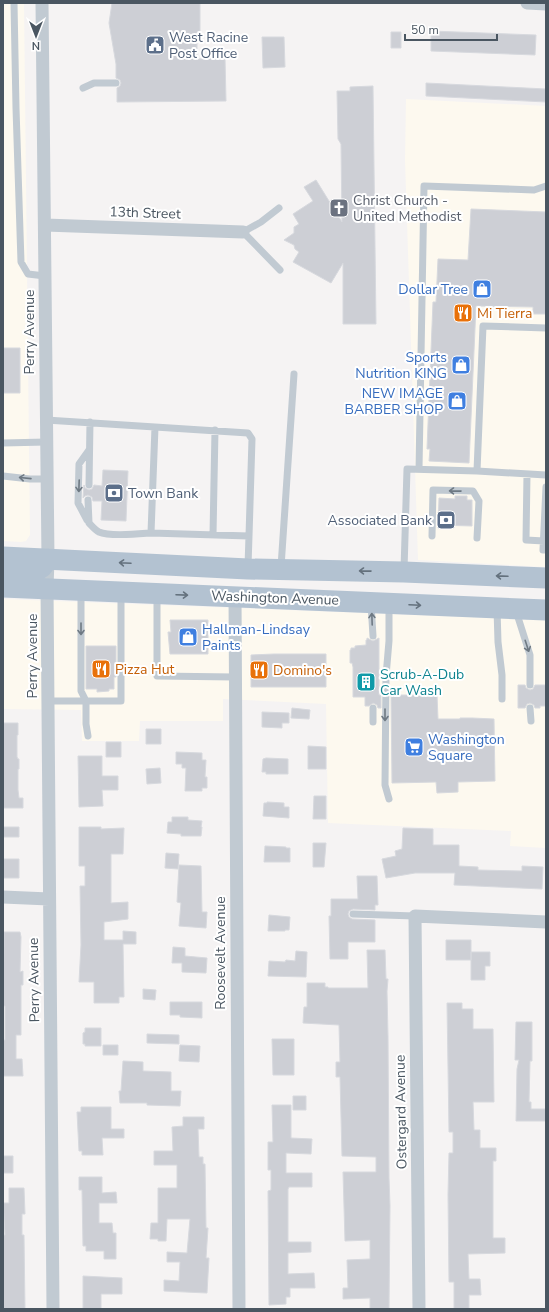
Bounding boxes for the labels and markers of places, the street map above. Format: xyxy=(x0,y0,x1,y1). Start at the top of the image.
place label: West Racine Post Office xyxy=(169,28,248,63)
public building icon: West Racine Post Office xyxy=(144,34,166,56)
place label: Christ Church - United Methodist xyxy=(353,191,462,226)
church icon: Christ Church - United Methodist xyxy=(328,197,350,219)
shop icon: Dollar Tree xyxy=(471,278,493,300)
place label: Dollar Tree xyxy=(398,280,468,299)
restaurant icon: Mi Tierra xyxy=(452,302,474,324)
place label: Mi Tierra xyxy=(477,304,532,323)
place label: Sports Nutrition KING xyxy=(355,348,447,383)
shop icon: Sports Nutrition KING xyxy=(450,354,472,376)
place label: NEW IMAGE BARBER SHOP xyxy=(345,384,443,419)
shop icon: NEW IMAGE BARBER SHOP xyxy=(446,390,468,412)
bank icon: Town Bank xyxy=(103,482,125,504)
place label: Town Bank xyxy=(128,484,199,503)
bank icon: Associated Bank xyxy=(435,509,457,531)
place label: Associated Bank xyxy=(328,511,433,530)
place label: Hallman-Lindsay Paints xyxy=(202,620,311,655)
shop icon: Hallman-Lindsay Paints xyxy=(177,626,199,648)
restaurant icon: Pizza Hut xyxy=(90,658,112,680)
restaurant icon: Domino's xyxy=(248,659,270,681)
place label: Pizza Hut xyxy=(115,660,175,679)
place label: Domino's xyxy=(273,661,332,680)
place label: Scrub-A-Dub Car Wash xyxy=(380,665,464,700)
building icon: Scrub-A-Dub Car Wash xyxy=(355,671,377,693)
place label: Washington Square xyxy=(428,730,505,765)
supermarket icon: Washington Square xyxy=(403,736,425,758)

